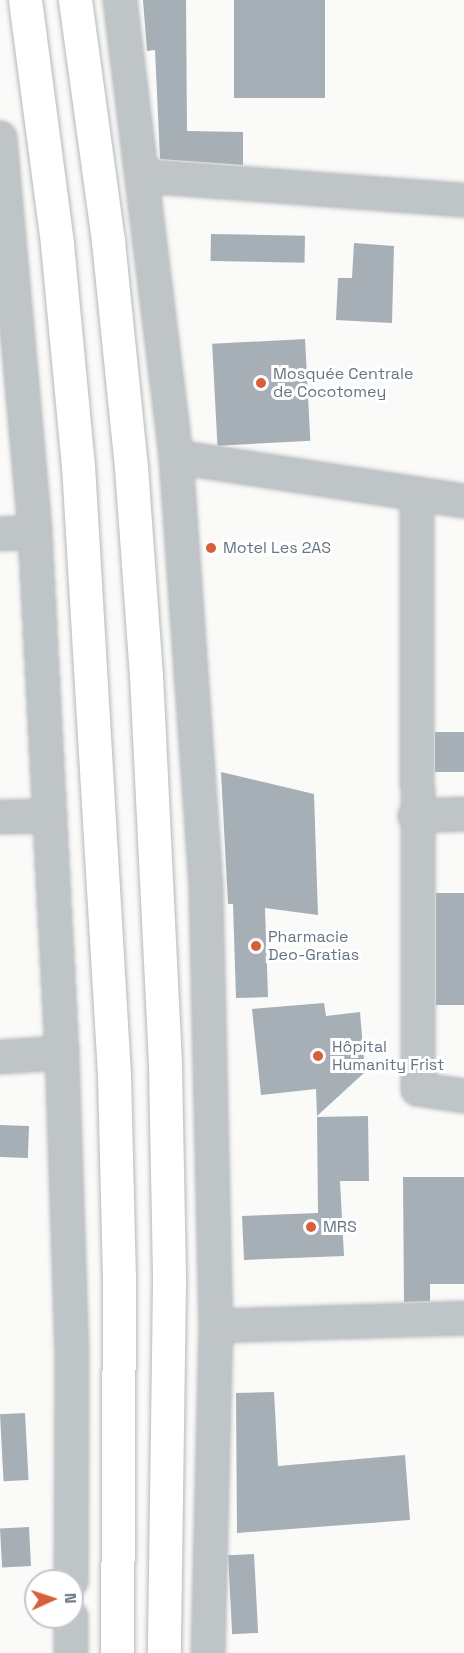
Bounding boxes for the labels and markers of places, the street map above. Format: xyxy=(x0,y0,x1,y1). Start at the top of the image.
place label: Mosquée Centrale de Cocotomey xyxy=(273,364,413,402)
marker: Mosquée Centrale de Cocotomey xyxy=(254,376,268,390)
place label: Motel Les 2AS xyxy=(223,538,331,558)
marker: Motel Les 2AS xyxy=(204,541,218,555)
place label: Pharmacie Deo-Gratias xyxy=(268,927,359,965)
marker: Pharmacie Deo-Gratias xyxy=(249,939,263,953)
place label: Hôpital Humanity Frist xyxy=(332,1037,444,1075)
marker: Hôpital Humanity Frist xyxy=(309,1047,327,1065)
place label: MRS xyxy=(323,1217,357,1237)
marker: MRS xyxy=(304,1220,318,1234)

